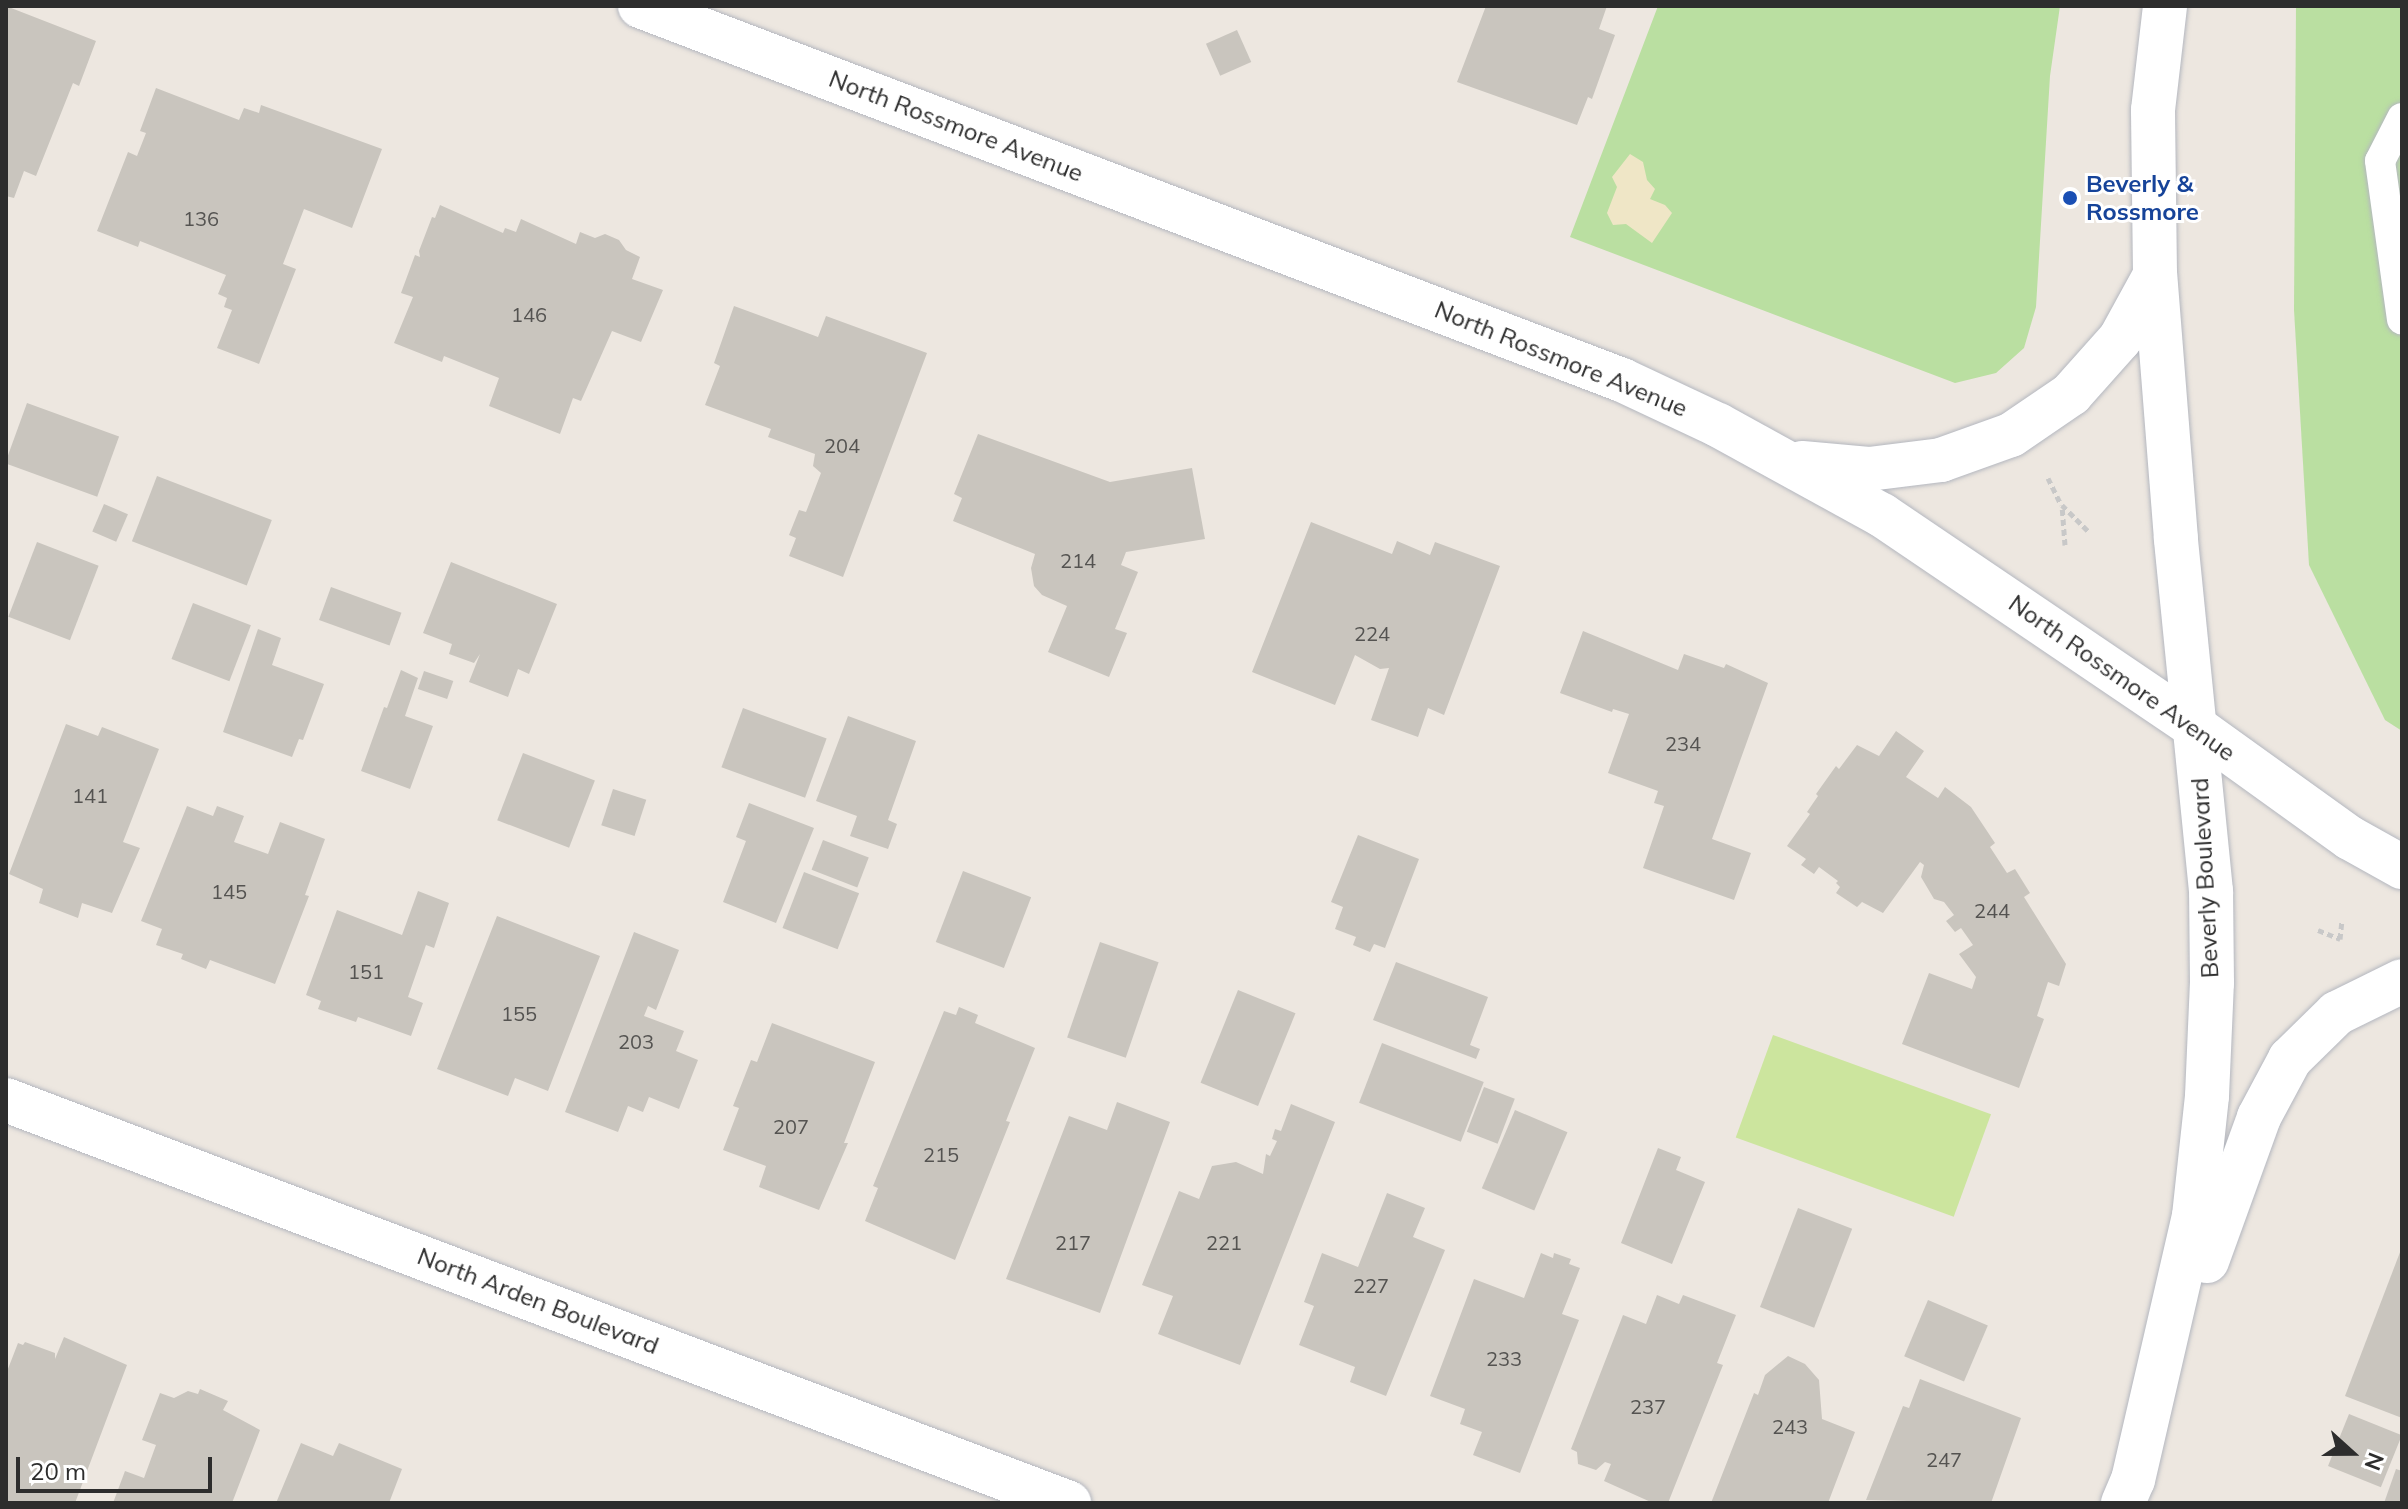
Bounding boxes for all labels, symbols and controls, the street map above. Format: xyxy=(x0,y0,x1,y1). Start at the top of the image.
street label: North Rossmore Avenue xyxy=(825,64,1087,188)
place label: Beverly & Rossmore xyxy=(2086,170,2199,226)
marker: Beverly & Rossmore xyxy=(2061,189,2079,207)
house number: 136 xyxy=(183,206,219,230)
street label: North Rossmore Avenue xyxy=(1431,295,1691,423)
house number: 146 xyxy=(511,302,547,326)
house number: 204 xyxy=(824,433,860,457)
house number: 214 xyxy=(1060,548,1096,572)
street label: North Rossmore Avenue xyxy=(2003,589,2241,767)
house number: 224 xyxy=(1354,621,1390,645)
house number: 234 xyxy=(1665,731,1701,755)
street label: Beverly Boulevard xyxy=(2185,777,2225,979)
house number: 141 xyxy=(72,783,108,807)
house number: 145 xyxy=(211,879,247,903)
house number: 244 xyxy=(1974,898,2010,922)
house number: 151 xyxy=(348,959,384,983)
house number: 155 xyxy=(501,1001,537,1025)
house number: 203 xyxy=(618,1029,654,1053)
house number: 207 xyxy=(773,1114,809,1138)
house number: 215 xyxy=(923,1142,959,1166)
house number: 217 xyxy=(1055,1230,1091,1254)
house number: 221 xyxy=(1206,1230,1242,1254)
street label: North Arden Boulevard xyxy=(413,1242,663,1360)
house number: 227 xyxy=(1353,1273,1389,1297)
house number: 233 xyxy=(1486,1346,1522,1370)
house number: 237 xyxy=(1630,1394,1666,1418)
north arrow xyxy=(2312,1413,2392,1493)
house number: 243 xyxy=(1772,1414,1808,1438)
scale bar xyxy=(20,1441,216,1491)
house number: 247 xyxy=(1926,1447,1962,1471)
text: N xyxy=(2358,1449,2390,1474)
text: 20 m xyxy=(30,1456,86,1486)

